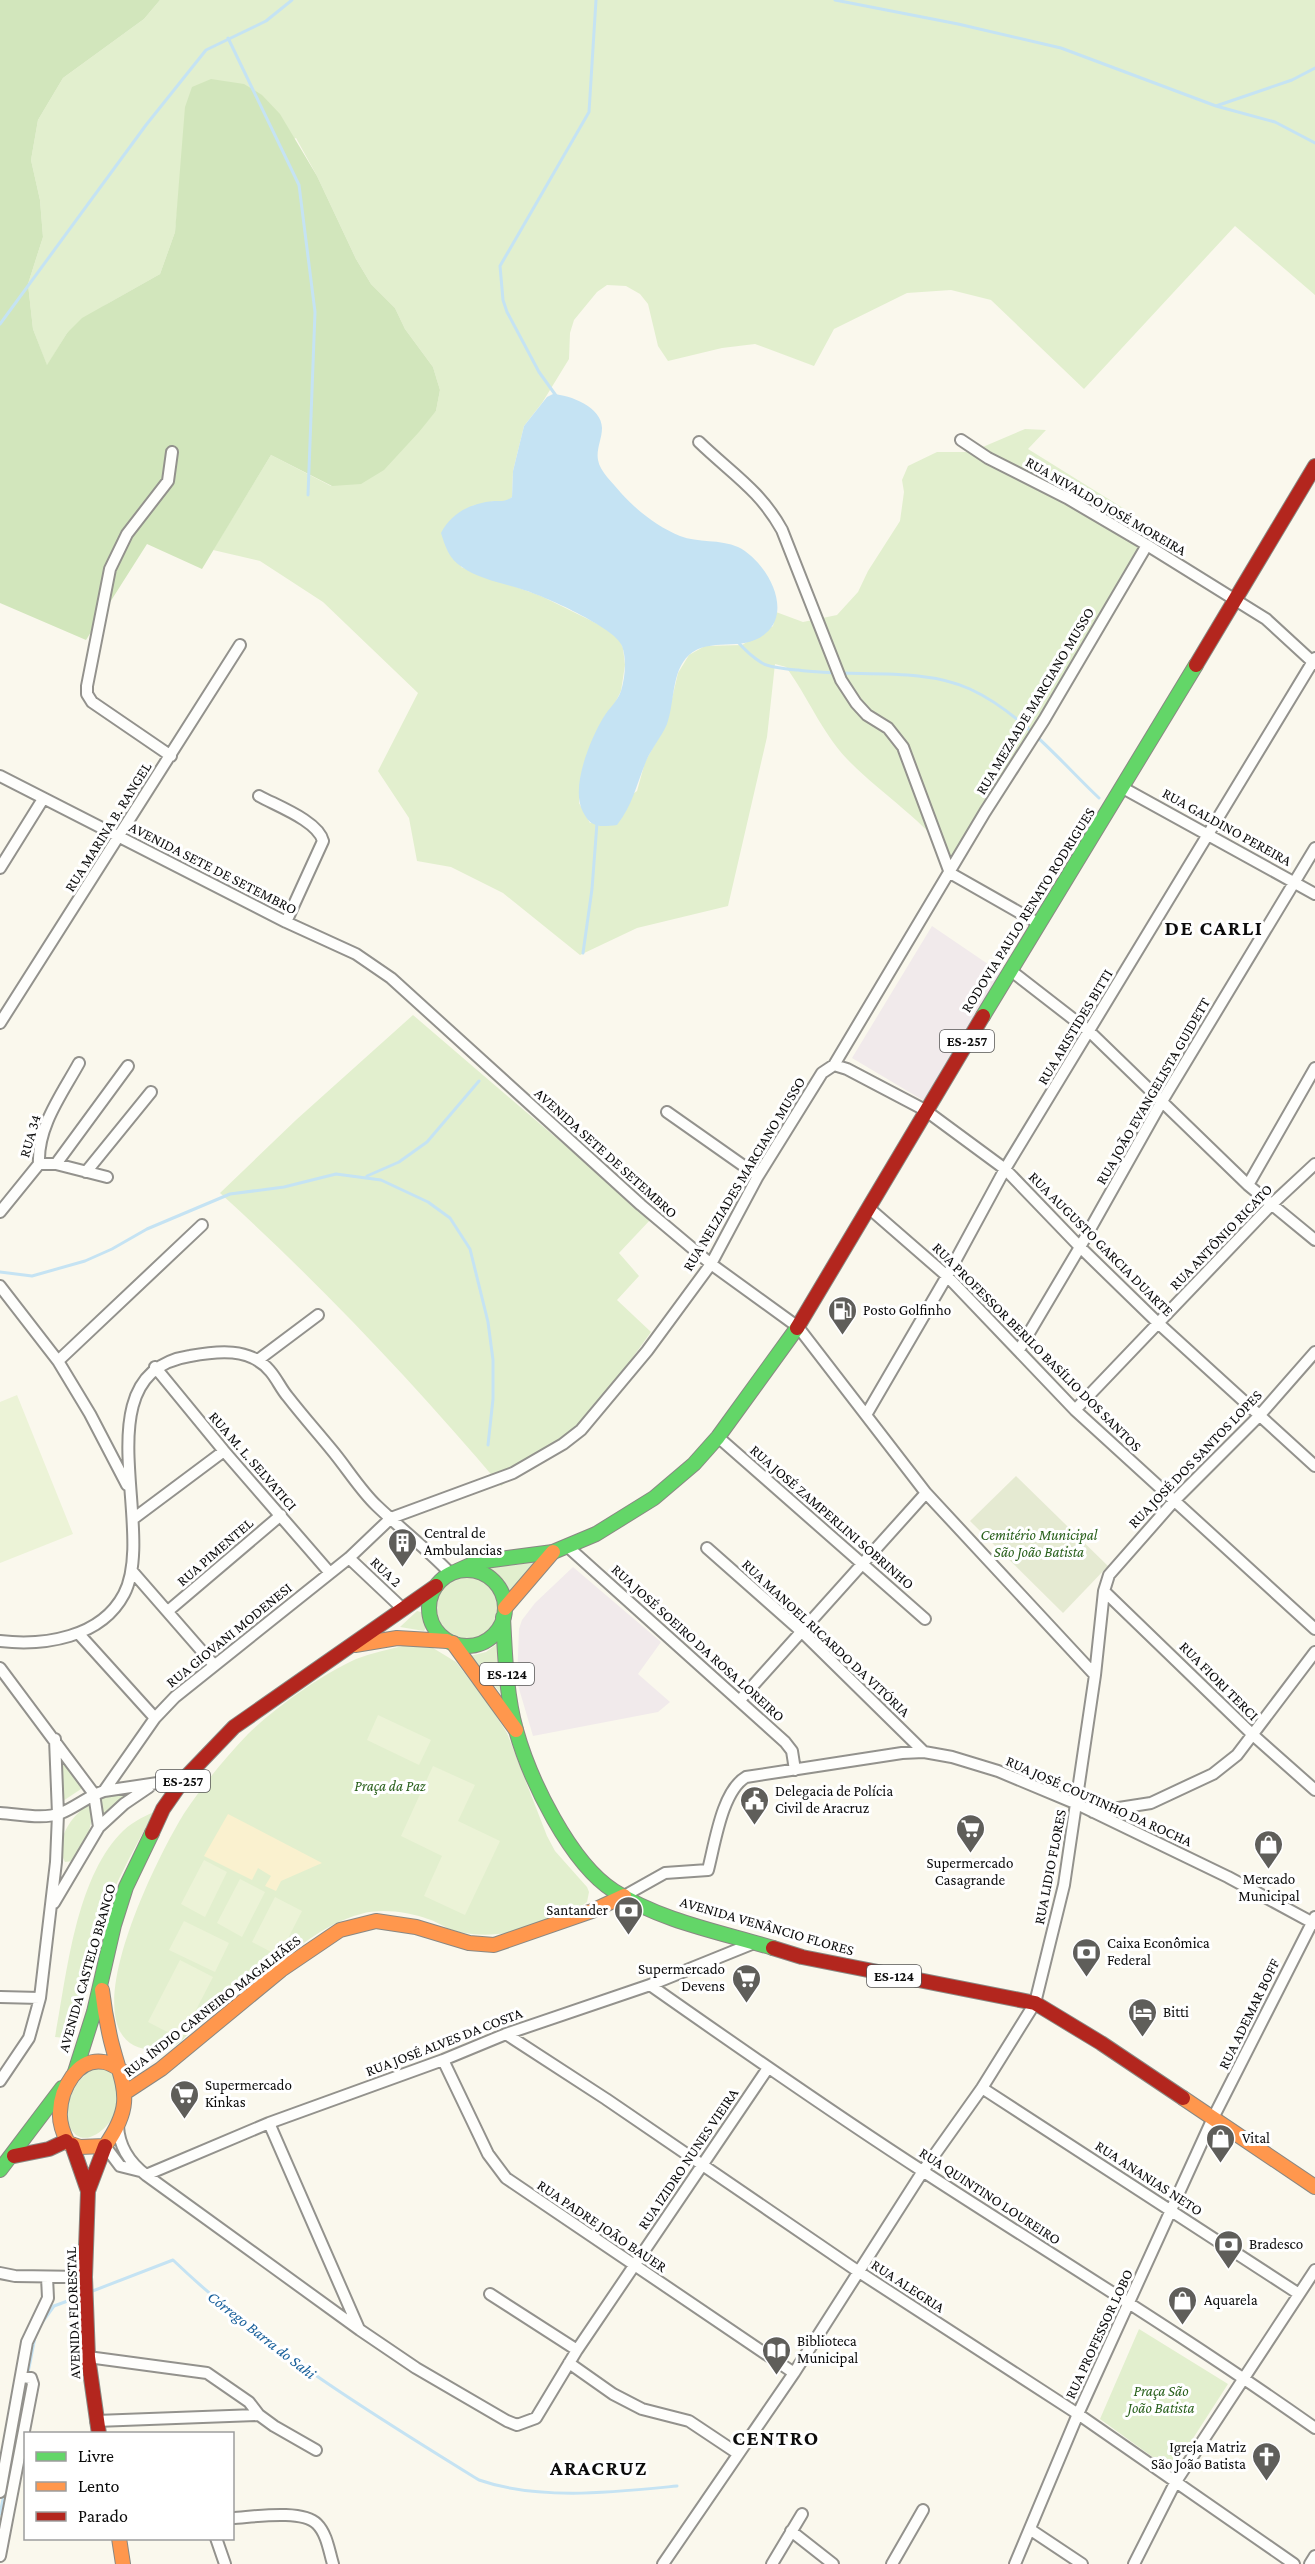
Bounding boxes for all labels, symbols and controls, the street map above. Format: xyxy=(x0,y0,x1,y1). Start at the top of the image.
street label: RUA NIVALDO JOSÉ MOREIRA xyxy=(1022,453,1189,560)
street label: RUA MEZAADE MARCIANO MUSSO xyxy=(973,605,1097,797)
street label: RUA MARINA B. RANGEL xyxy=(62,759,155,895)
street label: RUA GALDINO PEREIRA xyxy=(1160,785,1295,869)
street label: RODOVIA PAULO RENATO RODRIGUES xyxy=(958,805,1098,1015)
street label: AVENIDA SETE DE SETEMBRO xyxy=(126,819,300,917)
district label: DE CARLI xyxy=(1165,916,1263,940)
street label: RUA ARISTIDES BITTI xyxy=(1034,967,1116,1087)
street label: RUA JOÃO EVANGELISTA GUIDETT xyxy=(1093,995,1214,1188)
road number: ES-257 xyxy=(940,1030,994,1052)
street label: RUA NELZIADES MARCIANO MUSSO xyxy=(680,1074,808,1274)
street label: AVENIDA SETE DE SETEMBRO xyxy=(531,1085,681,1221)
street label: RUA 34 xyxy=(16,1113,44,1159)
street label: RUA AUGUSTO GARCIA DUARTE xyxy=(1026,1169,1176,1319)
street label: RUA ANTÔNIO RICATO xyxy=(1167,1181,1275,1293)
street label: RUA PROFESSOR BERILO BASÍLIO DOS SANTOS xyxy=(929,1239,1145,1455)
fuel station icon: Posto Golfinho xyxy=(826,1294,858,1336)
place label: Posto Golfinho xyxy=(863,1302,951,1318)
street label: RUA JOSÉ DOS SANTOS LOPES xyxy=(1125,1387,1266,1532)
street label: RUA M. L. SELVATICI xyxy=(206,1408,300,1514)
street label: RUA JOSÉ ZAMPERLINI SOBRINHO xyxy=(746,1442,917,1593)
street label: RUA PIMENTEL xyxy=(174,1514,257,1589)
place label: Central de Ambulancias xyxy=(424,1525,502,1558)
building icon: Central de Ambulancias xyxy=(387,1526,419,1568)
park label: Cemitério Municipal São João Batista xyxy=(981,1527,1098,1561)
street label: RUA 2 xyxy=(367,1554,405,1590)
street label: RUA MANOEL RICARDO DA VITÓRIA xyxy=(739,1556,913,1720)
street label: RUA JOSÉ SOEIRO DA ROSA LOREIRO xyxy=(608,1561,788,1726)
street label: RUA GIOVANI MODENESI xyxy=(163,1579,295,1691)
street label: RUA FIORI TERCI xyxy=(1176,1638,1262,1724)
road number: ES-124 xyxy=(480,1663,534,1685)
street label: RUA JOSÉ COUTINHO DA ROCHA xyxy=(1003,1753,1195,1850)
road number: ES-257 xyxy=(156,1770,210,1792)
park label: Praça da Paz xyxy=(354,1778,426,1795)
place label: Delegacia de Polícia Civil de Aracruz xyxy=(775,1783,893,1816)
public building icon: Delegacia de Polícia Civil de Aracruz xyxy=(738,1784,770,1826)
street label: RUA LIDIO FLORES xyxy=(1031,1808,1069,1926)
supermarket icon: Supermercado Casagrande xyxy=(954,1812,986,1854)
shop icon: Mercado Municipal xyxy=(1253,1828,1285,1870)
place label: Supermercado Casagrande xyxy=(927,1855,1013,1889)
place label: Mercado Municipal xyxy=(1238,1871,1300,1905)
street label: AVENIDA CASTELO BRANCO xyxy=(55,1882,119,2054)
street label: AVENIDA VENÂNCIO FLORES xyxy=(678,1893,856,1959)
bank icon: Santander xyxy=(613,1894,645,1936)
place label: Santander xyxy=(546,1902,609,1918)
street label: RUA ÍNDIO CARNEIRO MAGALHÃES xyxy=(120,1932,304,2080)
place label: Caixa Econômica Federal xyxy=(1107,1935,1210,1968)
bank icon: Caixa Econômica Federal xyxy=(1070,1936,1102,1978)
street label: RUA ADEMAR BOFF xyxy=(1215,1956,1283,2072)
place label: Supermercado Devens xyxy=(638,1961,725,1994)
supermarket icon: Supermercado Devens xyxy=(730,1962,762,2004)
road number: ES-124 xyxy=(867,1965,921,1987)
hotel icon: Bitti xyxy=(1126,1996,1158,2038)
place label: Bitti xyxy=(1163,2004,1189,2020)
street label: RUA JOSÉ ALVES DA COSTA xyxy=(363,2005,525,2080)
place label: Supermercado Kinkas xyxy=(205,2077,292,2110)
supermarket icon: Supermercado Kinkas xyxy=(168,2078,200,2120)
street label: RUA IZIDRO NUNES VIEIRA xyxy=(635,2085,741,2232)
shop icon: Vital xyxy=(1205,2122,1237,2164)
place label: Vital xyxy=(1242,2130,1270,2146)
street label: RUA ANANIAS NETO xyxy=(1092,2137,1206,2219)
street label: RUA QUINTINO LOUREIRO xyxy=(916,2144,1064,2248)
street label: RUA PADRE JOÃO BAUER xyxy=(534,2177,670,2276)
bank icon: Bradesco xyxy=(1212,2228,1244,2270)
place label: Bradesco xyxy=(1249,2236,1303,2252)
street label: AVENIDA FLORESTAL xyxy=(63,2246,83,2380)
street label: RUA ALEGRIA xyxy=(868,2256,948,2316)
street label: RUA PROFESSOR LOBO xyxy=(1062,2267,1136,2401)
shop icon: Aquarela xyxy=(1167,2284,1199,2326)
water label: Córrego Barra do Sahi xyxy=(204,2288,320,2384)
place label: Aquarela xyxy=(1204,2292,1258,2309)
place label: Biblioteca Municipal xyxy=(797,2333,858,2367)
library icon: Biblioteca Municipal xyxy=(760,2334,792,2376)
park label: Praça São João Batista xyxy=(1125,2383,1194,2417)
district label: CENTRO xyxy=(732,2426,820,2450)
legend xyxy=(24,2432,234,2540)
place label: Igreja Matriz São João Batista xyxy=(1151,2439,1246,2473)
church icon: Igreja Matriz São João Batista xyxy=(1251,2440,1283,2482)
text: Livre xyxy=(78,2446,114,2466)
district label: ARACRUZ xyxy=(549,2456,648,2480)
text: Lento xyxy=(78,2476,119,2496)
text: Parado xyxy=(78,2506,128,2526)

